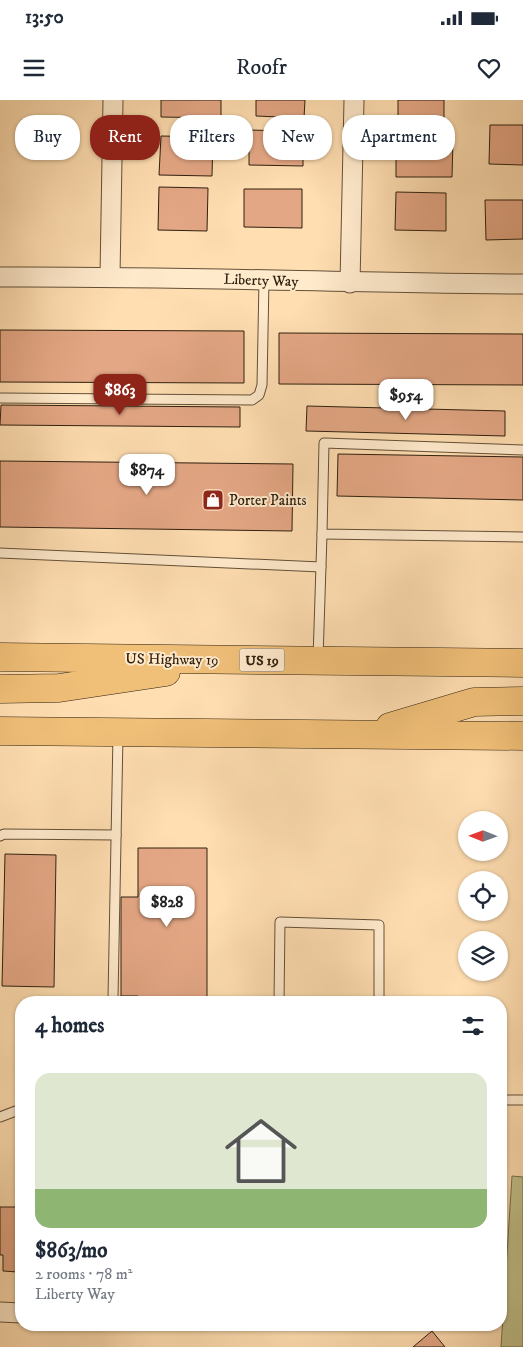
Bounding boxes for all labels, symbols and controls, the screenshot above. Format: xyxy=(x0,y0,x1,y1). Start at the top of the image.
text: 13:50 xyxy=(25,6,64,29)
icon: menu xyxy=(20,54,48,82)
text: Roofr xyxy=(236,54,287,81)
icon: heart xyxy=(475,54,503,82)
chip: Buy xyxy=(15,115,80,160)
chip: Rent xyxy=(90,115,160,160)
chip: Filters xyxy=(170,115,253,160)
chip: New xyxy=(263,115,332,160)
chip: Apartment xyxy=(342,115,455,160)
street label: Liberty Way xyxy=(223,270,300,291)
pin: $863 xyxy=(90,374,150,416)
pin: $954 xyxy=(376,378,436,421)
text: $863 xyxy=(104,380,136,400)
text: $954 xyxy=(389,385,423,405)
pin: $874 xyxy=(117,454,177,496)
text: $874 xyxy=(130,460,164,480)
shop icon: Porter Paints xyxy=(201,488,225,512)
place label: Porter Paints xyxy=(229,491,307,510)
road number: US 19 xyxy=(240,648,284,672)
street label: US Highway 19 xyxy=(125,649,219,670)
north arrow xyxy=(458,811,508,861)
map controls xyxy=(458,811,508,981)
button: locate xyxy=(458,871,508,921)
pin: $828 xyxy=(137,886,197,928)
text: $828 xyxy=(151,892,183,912)
button: layers xyxy=(458,931,508,981)
icon: filters xyxy=(459,1012,487,1040)
text: 4 homes xyxy=(35,1013,104,1039)
icon: home xyxy=(216,1106,306,1196)
text: $863/mo xyxy=(35,1238,107,1264)
text: 2 rooms · 78 m² xyxy=(35,1264,132,1284)
text: Liberty Way xyxy=(35,1284,115,1304)

